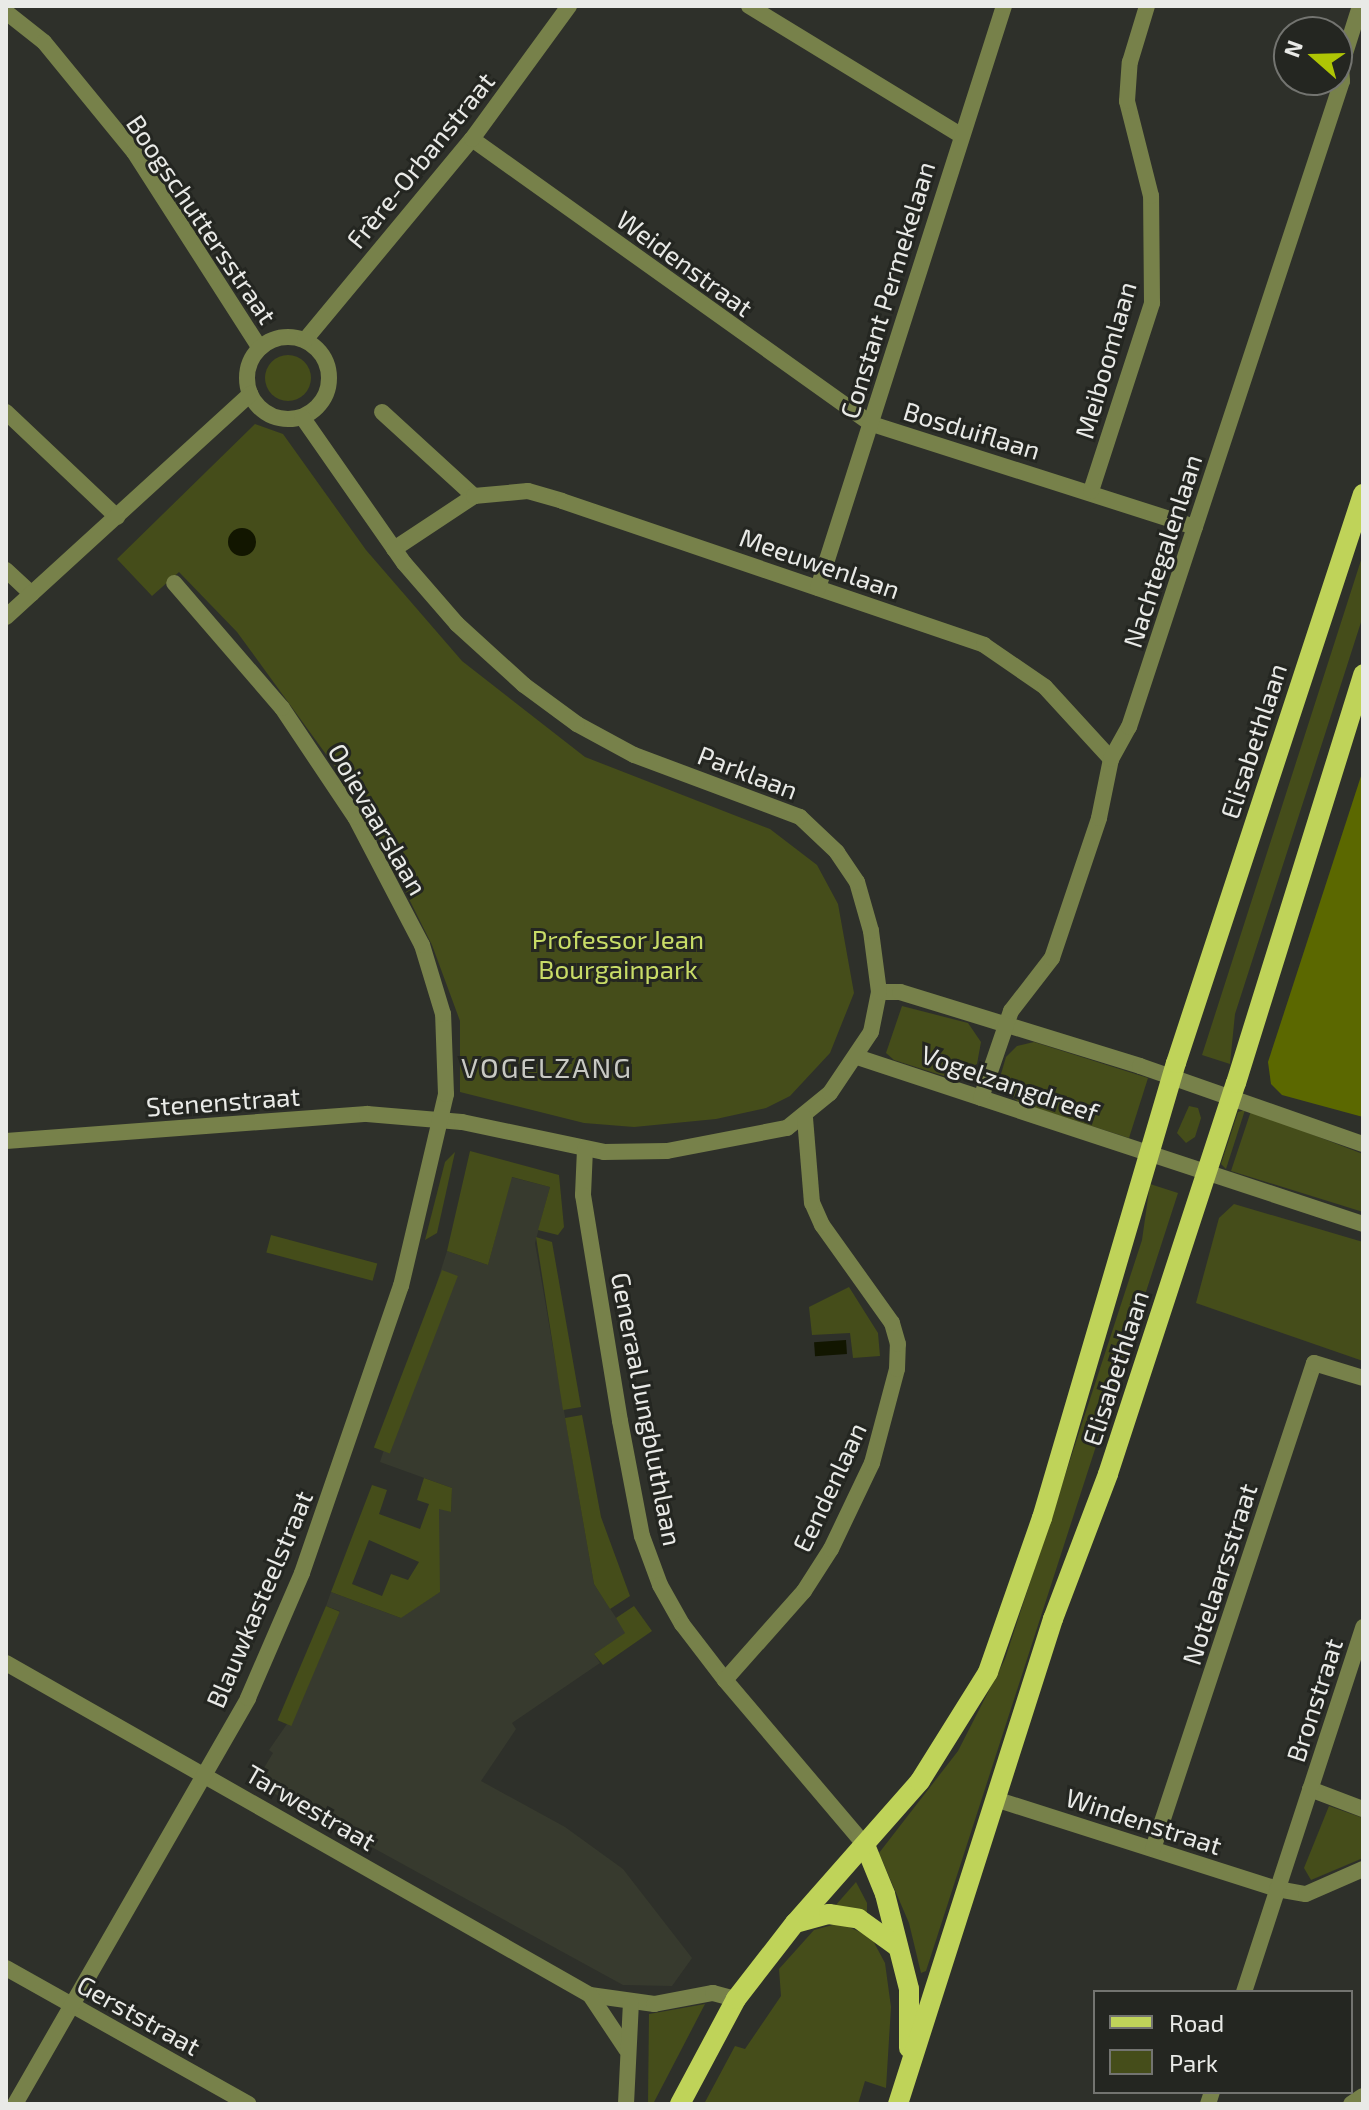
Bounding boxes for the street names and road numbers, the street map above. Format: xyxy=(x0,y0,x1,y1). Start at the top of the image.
street label: Frère-Orbanstraat xyxy=(339,66,501,254)
street label: Boogschuttersstraat xyxy=(120,109,284,329)
street label: Constant Permekelaan xyxy=(833,158,941,422)
street label: Weidenstraat xyxy=(611,203,759,323)
street label: Meiboomlaan xyxy=(1068,278,1142,442)
street label: Bosduiflaan xyxy=(900,394,1044,466)
street label: Nachtegalenlaan xyxy=(1116,451,1208,651)
street label: Meeuwenlaan xyxy=(736,521,904,605)
street label: Elisabethlaan xyxy=(1213,659,1293,823)
street label: Ooievaarslaan xyxy=(322,738,434,900)
street label: Parklaan xyxy=(694,739,802,805)
street label: Vogelzangdreef xyxy=(917,1038,1103,1128)
street label: Stenenstraat xyxy=(145,1080,301,1122)
street label: Generaal Jungbluthlaan xyxy=(605,1269,689,1549)
street label: Elisabethlaan xyxy=(1075,1286,1155,1450)
street label: Eendenlaan xyxy=(785,1417,873,1557)
street label: Notelaarsstraat xyxy=(1175,1479,1263,1669)
street label: Blauwkasteelstraat xyxy=(199,1486,319,1712)
street label: Bronstraat xyxy=(1279,1634,1349,1766)
street label: Tarwestraat xyxy=(241,1757,381,1857)
street label: Windenstraat xyxy=(1062,1781,1226,1861)
street label: Gerststraat xyxy=(72,1968,206,2062)

